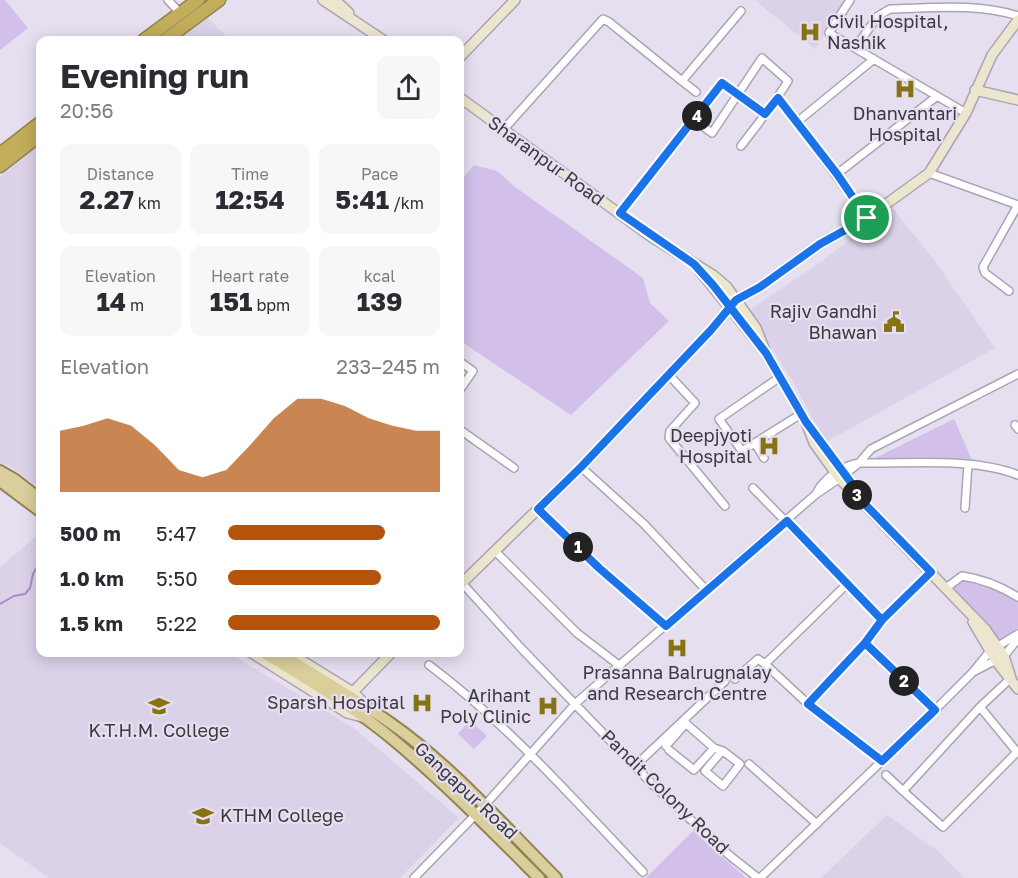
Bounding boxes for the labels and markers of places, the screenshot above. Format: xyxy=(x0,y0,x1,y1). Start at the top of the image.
place label: Civil Hospital, Nashik xyxy=(827,10,949,53)
hospital icon: Civil Hospital, Nashik xyxy=(798,20,822,44)
hospital icon: Dhanvantari Hospital xyxy=(893,77,917,101)
pin: 4 xyxy=(682,101,712,131)
place label: Dhanvantari Hospital xyxy=(853,102,957,145)
pin xyxy=(841,192,892,243)
place label: Rajiv Gandhi Bhawan xyxy=(770,300,877,343)
public building icon: Rajiv Gandhi Bhawan xyxy=(882,310,906,334)
place label: Deepjyoti Hospital xyxy=(670,424,752,467)
hospital icon: Deepjyoti Hospital xyxy=(757,434,781,458)
pin: 3 xyxy=(842,480,872,510)
pin: 1 xyxy=(563,532,593,562)
hospital icon: Prasanna Balrugnalay and Research Centre xyxy=(665,636,689,660)
place label: Prasanna Balrugnalay and Research Centre xyxy=(582,661,772,704)
pin: 2 xyxy=(889,666,919,696)
place label: Arihant Poly Clinic xyxy=(440,684,531,727)
place label: Sparsh Hospital xyxy=(267,691,405,713)
hospital icon: Sparsh Hospital xyxy=(410,691,434,715)
school or university icon: K.T.H.M. College xyxy=(147,694,171,718)
hospital icon: Arihant Poly Clinic xyxy=(536,694,560,718)
place label: K.T.H.M. College xyxy=(89,719,229,741)
school or university icon: KTHM College xyxy=(191,804,215,828)
place label: KTHM College xyxy=(220,804,344,826)

